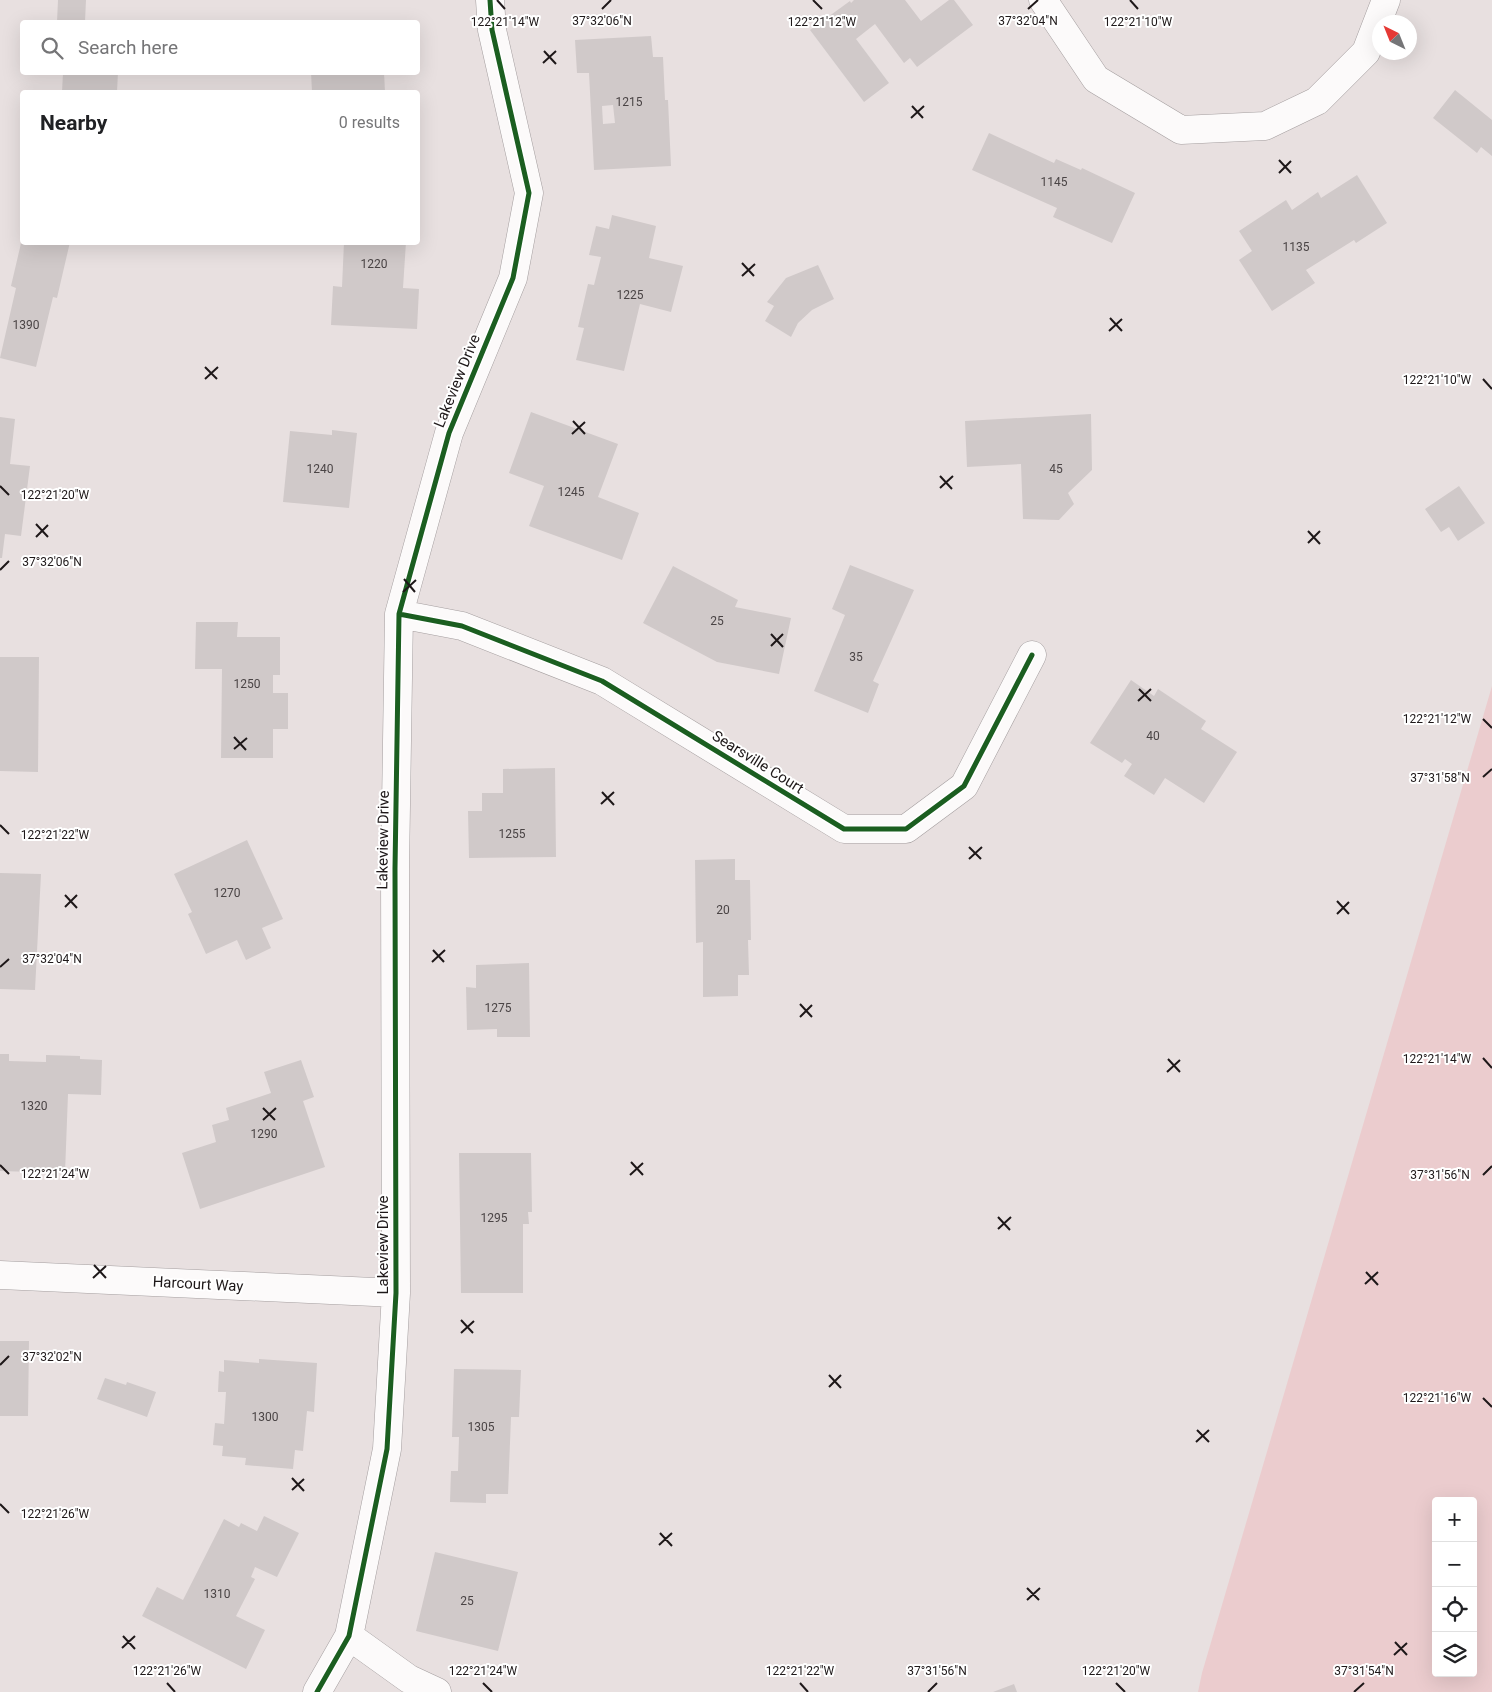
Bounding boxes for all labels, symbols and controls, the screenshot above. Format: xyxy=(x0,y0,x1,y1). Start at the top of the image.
text: 37°32'06"N xyxy=(572,14,632,28)
text: 37°32'04"N xyxy=(998,14,1058,28)
text: 122°21'14"W xyxy=(471,15,539,29)
text: 122°21'12"W xyxy=(788,15,856,29)
text: 122°21'10"W xyxy=(1104,15,1172,29)
north arrow xyxy=(1372,15,1417,60)
search box xyxy=(20,20,420,75)
icon: search xyxy=(38,34,66,62)
text: Search here xyxy=(78,36,178,59)
house number: 1215 xyxy=(616,95,643,109)
text: Nearby xyxy=(40,111,107,135)
text: 0 results xyxy=(339,113,400,132)
house number: 1145 xyxy=(1041,175,1068,189)
house number: 1135 xyxy=(1283,240,1310,254)
house number: 1220 xyxy=(361,257,388,271)
house number: 1225 xyxy=(617,288,644,302)
house number: 1390 xyxy=(13,318,40,332)
street label: Lakeview Drive xyxy=(430,332,484,430)
text: 122°21'10"W xyxy=(1403,373,1471,387)
house number: 1240 xyxy=(307,462,334,476)
house number: 45 xyxy=(1049,462,1063,476)
house number: 1245 xyxy=(558,485,585,499)
text: 122°21'20"W xyxy=(21,488,89,502)
text: 37°32'06"N xyxy=(22,555,82,569)
house number: 25 xyxy=(710,614,724,628)
house number: 35 xyxy=(849,650,863,664)
house number: 1250 xyxy=(234,677,261,691)
text: 122°21'12"W xyxy=(1403,712,1471,726)
street label: Searsville Court xyxy=(709,727,807,797)
house number: 40 xyxy=(1146,729,1160,743)
text: 37°31'58"N xyxy=(1410,771,1470,785)
street label: Lakeview Drive xyxy=(373,790,393,890)
house number: 1255 xyxy=(499,827,526,841)
text: 122°21'22"W xyxy=(21,828,89,842)
house number: 1270 xyxy=(214,886,241,900)
house number: 20 xyxy=(716,903,730,917)
text: 37°32'04"N xyxy=(22,952,82,966)
house number: 1275 xyxy=(485,1001,512,1015)
text: 122°21'14"W xyxy=(1403,1052,1471,1066)
house number: 1320 xyxy=(21,1099,48,1113)
house number: 1290 xyxy=(251,1127,278,1141)
text: 122°21'24"W xyxy=(21,1167,89,1181)
text: 37°31'56"N xyxy=(1410,1168,1470,1182)
street label: Lakeview Drive xyxy=(374,1195,392,1295)
house number: 1295 xyxy=(481,1211,508,1225)
street label: Harcourt Way xyxy=(152,1273,244,1295)
text: 37°32'02"N xyxy=(22,1350,82,1364)
text: 122°21'16"W xyxy=(1403,1391,1471,1405)
house number: 1300 xyxy=(252,1410,279,1424)
house number: 1305 xyxy=(468,1420,495,1434)
map controls xyxy=(1432,1497,1477,1677)
button: + xyxy=(1432,1497,1477,1542)
text: 122°21'26"W xyxy=(21,1507,89,1521)
button: − xyxy=(1432,1542,1477,1587)
house number: 1310 xyxy=(204,1587,231,1601)
button: locate xyxy=(1432,1587,1477,1632)
house number: 25 xyxy=(460,1594,474,1608)
button: layers xyxy=(1432,1632,1477,1677)
text: 122°21'26"W xyxy=(133,1664,201,1678)
text: 122°21'24"W xyxy=(449,1664,517,1678)
text: 122°21'22"W xyxy=(766,1664,834,1678)
text: 37°31'56"N xyxy=(907,1664,967,1678)
text: 122°21'20"W xyxy=(1082,1664,1150,1678)
text: 37°31'54"N xyxy=(1334,1664,1394,1678)

